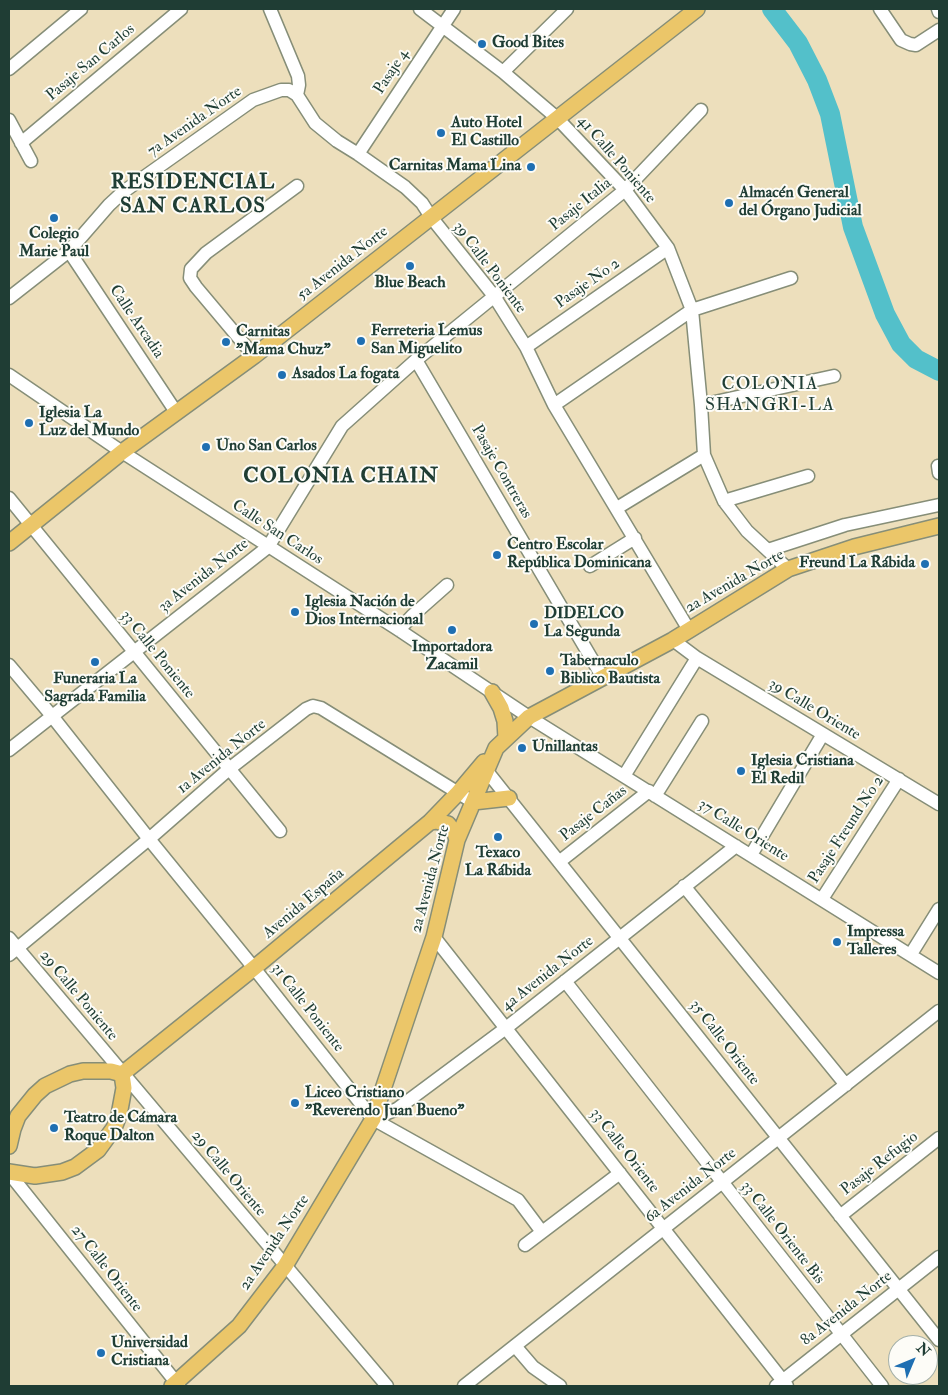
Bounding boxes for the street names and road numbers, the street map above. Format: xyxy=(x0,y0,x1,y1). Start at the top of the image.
street label: Pasaje San Carlos xyxy=(43,20,139,106)
street label: Pasaje 4 xyxy=(370,46,414,98)
street label: 7a Avenida Norte xyxy=(144,83,246,161)
street label: 41 Calle Poniente xyxy=(573,112,659,208)
street label: Pasaje Italia xyxy=(546,174,616,236)
street label: 39 Calle Poniente xyxy=(448,218,530,318)
street label: 5a Avenida Norte xyxy=(294,223,392,305)
street label: Pasaje No 2 xyxy=(552,255,624,313)
street label: Calle Arcadia xyxy=(104,282,168,362)
street label: Pasaje Contreras xyxy=(466,422,536,522)
street label: Calle San Carlos xyxy=(228,496,326,570)
street label: 3a Avenida Norte xyxy=(155,535,253,617)
street label: 2a Avenida Norte xyxy=(682,546,788,618)
street label: 33 Calle Poniente xyxy=(116,607,198,703)
street label: 39 Calle Oriente xyxy=(764,675,864,745)
street label: 1a Avenida Norte xyxy=(174,715,270,799)
street label: Pasaje Freund No 2 xyxy=(805,773,889,887)
street label: Pasaje Cañas xyxy=(557,782,631,846)
street label: 37 Calle Oriente xyxy=(694,796,792,866)
street label: 2a Avenida Norte xyxy=(407,823,455,935)
street label: Avenida España xyxy=(260,865,348,943)
street label: 4a Avenida Norte xyxy=(498,932,598,1016)
street label: 29 Calle Poniente xyxy=(35,947,121,1045)
street label: 31 Calle Poniente xyxy=(266,960,348,1056)
street label: 35 Calle Oriente xyxy=(685,997,763,1089)
street label: 33 Calle Oriente xyxy=(585,1105,663,1197)
street label: 29 Calle Oriente xyxy=(187,1127,269,1221)
street label: Pasaje Refugio xyxy=(838,1128,922,1200)
street label: 6a Avenida Norte xyxy=(641,1144,741,1228)
street label: 33 Calle Oriente Bis xyxy=(736,1178,828,1288)
street label: 2a Avenida Norte xyxy=(236,1192,314,1294)
street label: 27 Calle Oriente xyxy=(66,1222,146,1316)
street label: 8a Avenida Norte xyxy=(798,1267,896,1351)

